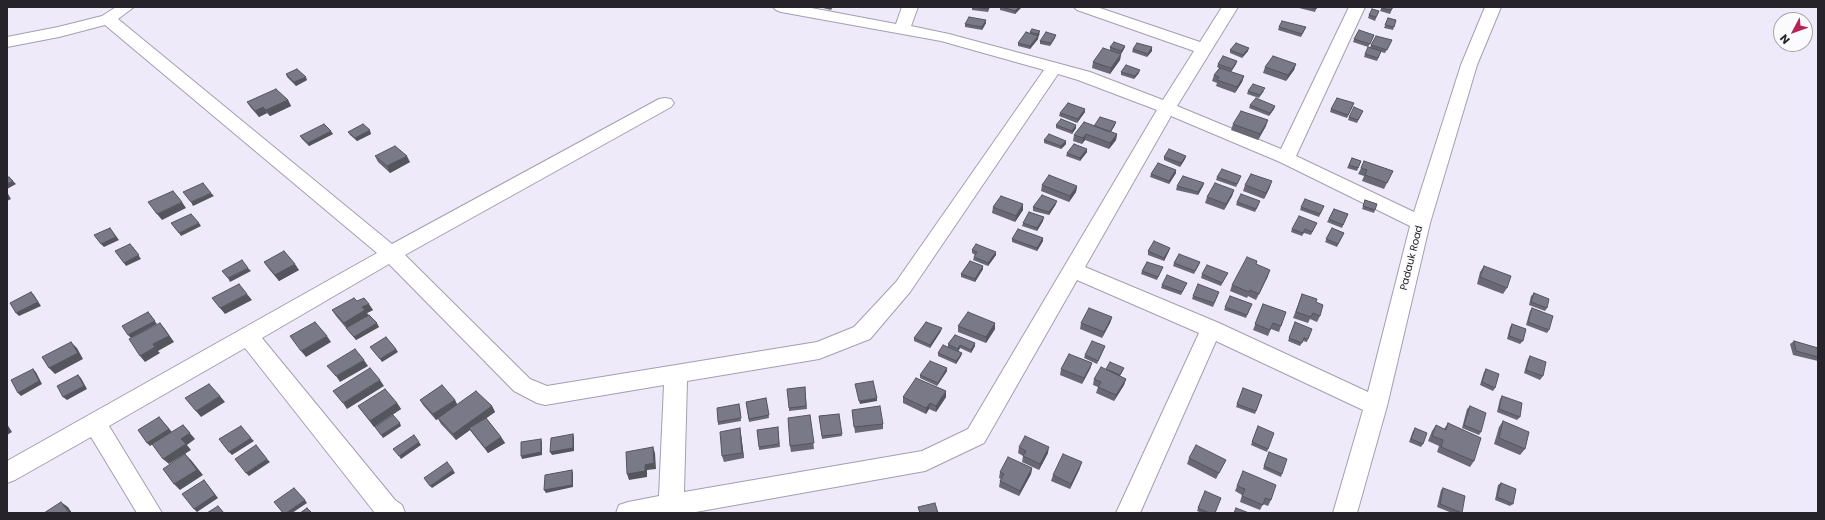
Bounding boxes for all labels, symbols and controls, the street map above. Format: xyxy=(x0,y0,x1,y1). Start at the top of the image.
north arrow xyxy=(1773,12,1813,52)
text: N xyxy=(1776,31,1793,48)
street label: Padauk Road xyxy=(1398,224,1426,292)

